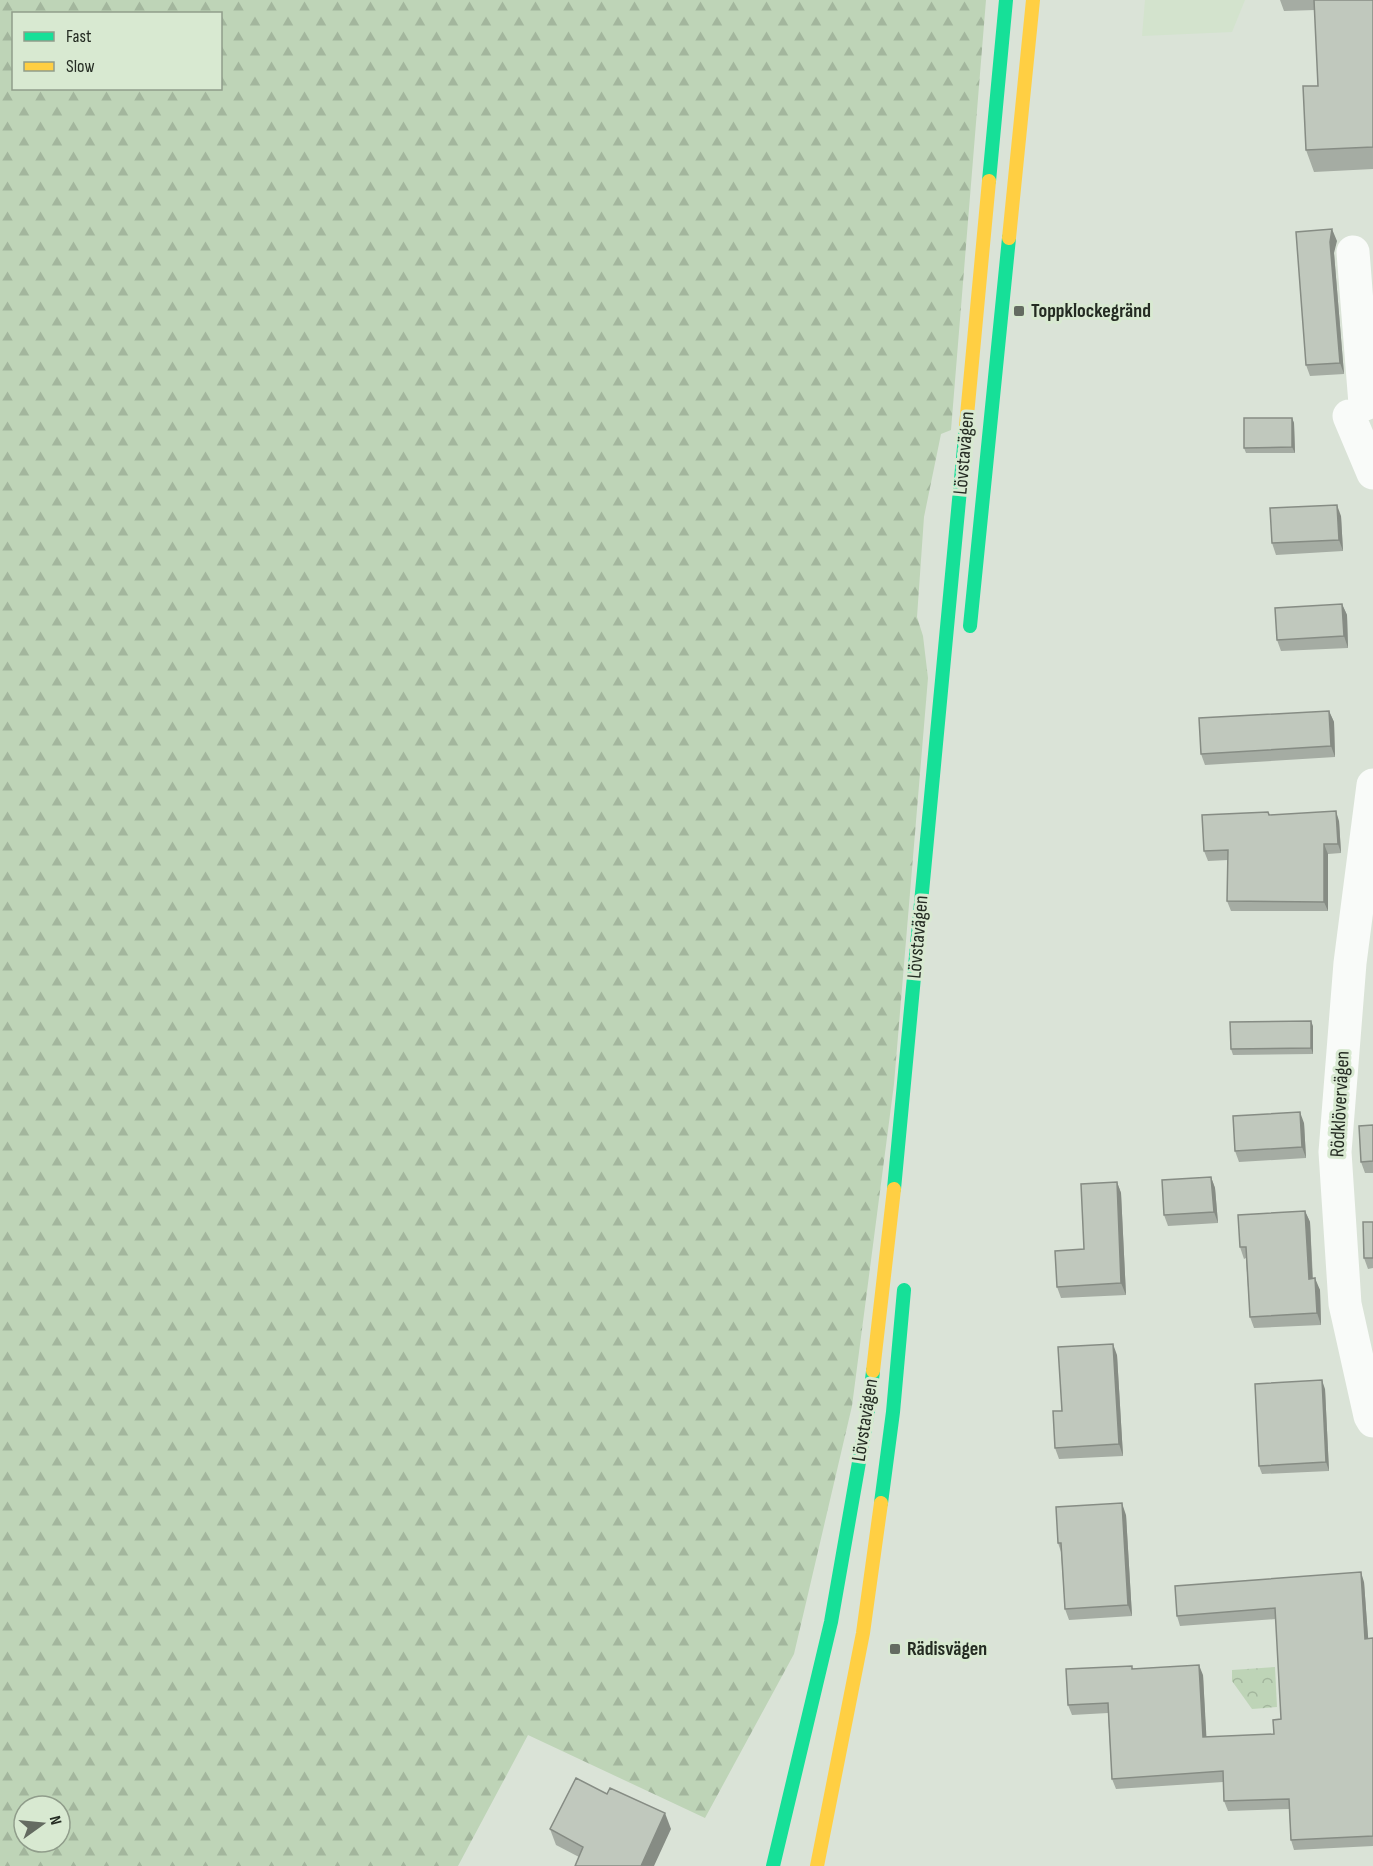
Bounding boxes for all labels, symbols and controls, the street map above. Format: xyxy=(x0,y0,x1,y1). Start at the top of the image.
legend xyxy=(12,12,222,90)
text: Fast xyxy=(66,26,92,47)
text: Slow xyxy=(66,56,95,77)
place label: Toppklockegränd xyxy=(1031,299,1151,323)
marker: Toppklockegränd xyxy=(1012,304,1026,318)
street label: Lövstavägen xyxy=(948,410,980,496)
street label: Lövstavägen xyxy=(902,894,934,980)
street label: Rödklövervägen xyxy=(1325,1050,1355,1158)
street label: Lövstavägen xyxy=(847,1377,883,1463)
place label: Rädisvägen xyxy=(907,1637,987,1661)
marker: Rädisvägen xyxy=(888,1642,902,1656)
north arrow xyxy=(12,1794,72,1854)
text: N xyxy=(45,1814,65,1827)

